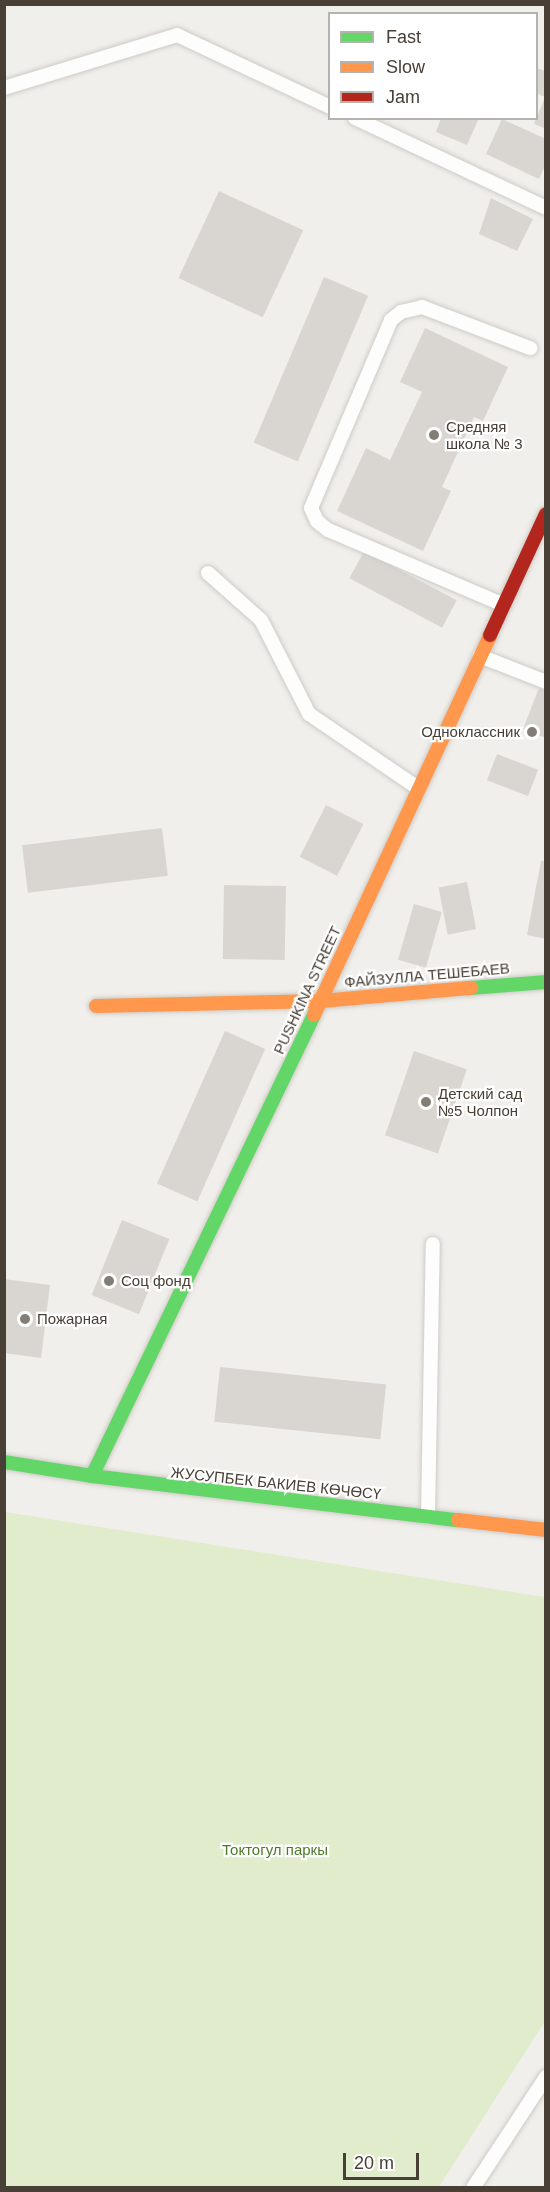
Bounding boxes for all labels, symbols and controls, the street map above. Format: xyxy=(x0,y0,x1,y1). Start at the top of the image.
legend xyxy=(328,12,538,120)
text: Fast xyxy=(386,27,421,47)
text: Slow xyxy=(386,57,425,77)
text: Jam xyxy=(386,87,420,107)
place label: Средняя школа № 3 xyxy=(446,417,523,452)
marker: Средняя школа № 3 xyxy=(427,428,441,442)
place label: Одноклассник xyxy=(421,723,520,741)
marker: Одноклассник xyxy=(525,725,539,739)
street label: PUSHKINA STREET xyxy=(269,923,345,1057)
street label: ФАЙЗУЛЛА ТЕШЕБАЕВ xyxy=(343,959,511,991)
place label: Детский сад №5 Чолпон xyxy=(438,1084,522,1119)
marker: Детский сад №5 Чолпон xyxy=(419,1095,433,1109)
place label: Соц фонд xyxy=(121,1272,191,1290)
marker: Соц фонд xyxy=(102,1274,116,1288)
place label: Пожарная xyxy=(37,1310,107,1328)
marker: Пожарная xyxy=(18,1312,32,1326)
street label: ЖУСУПБЕК БАКИЕВ КӨЧӨСҮ xyxy=(170,1463,382,1503)
park label: Токтогул паркы xyxy=(222,1841,328,1859)
scale bar xyxy=(346,2141,422,2179)
text: 20 m xyxy=(354,2153,394,2173)

